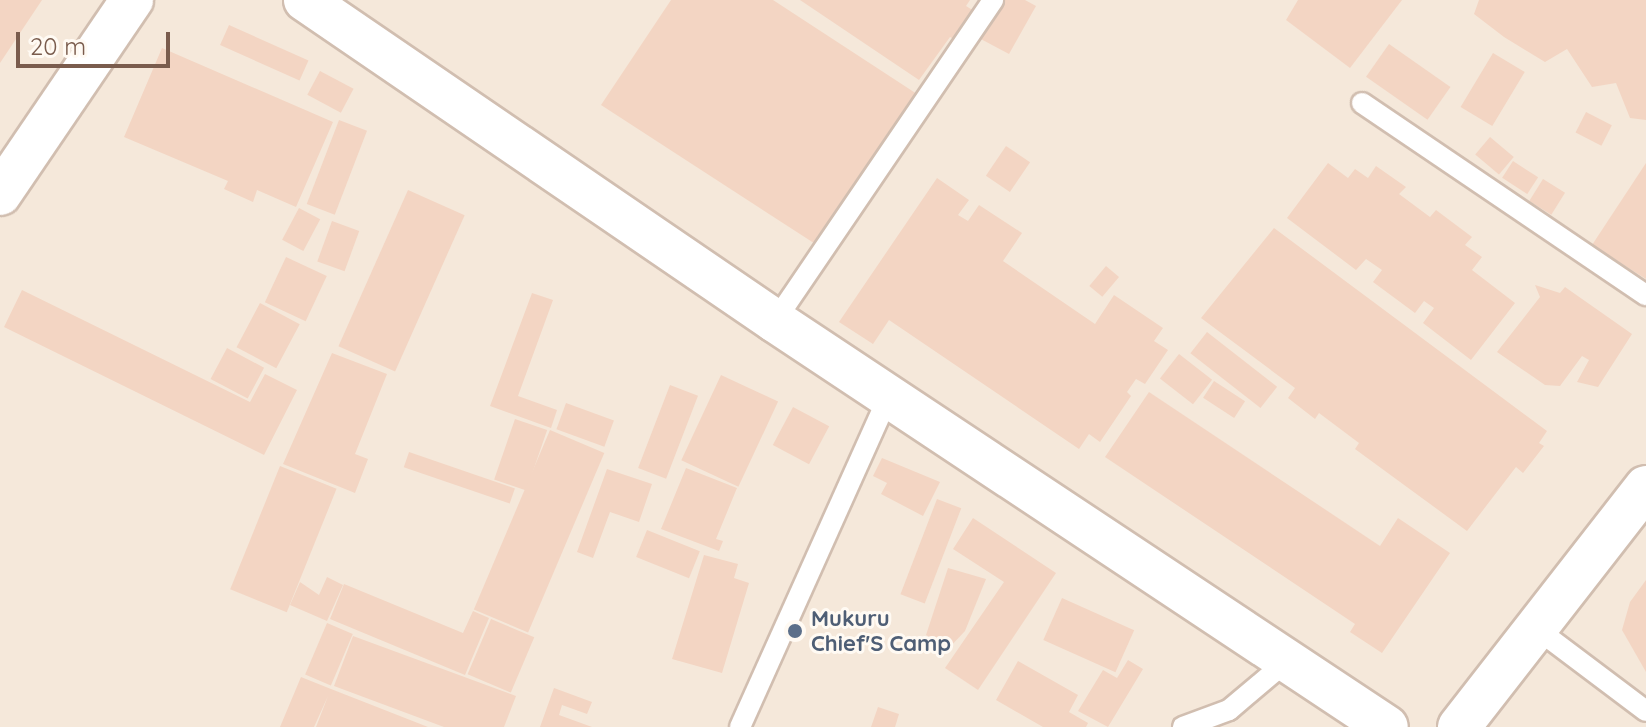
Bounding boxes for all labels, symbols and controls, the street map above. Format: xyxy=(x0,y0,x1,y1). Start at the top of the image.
scale bar xyxy=(20,16,174,66)
text: 20 m xyxy=(30,31,86,61)
place label: Mukuru Chief'S Camp xyxy=(811,605,951,656)
marker: Mukuru Chief'S Camp xyxy=(786,622,804,640)

